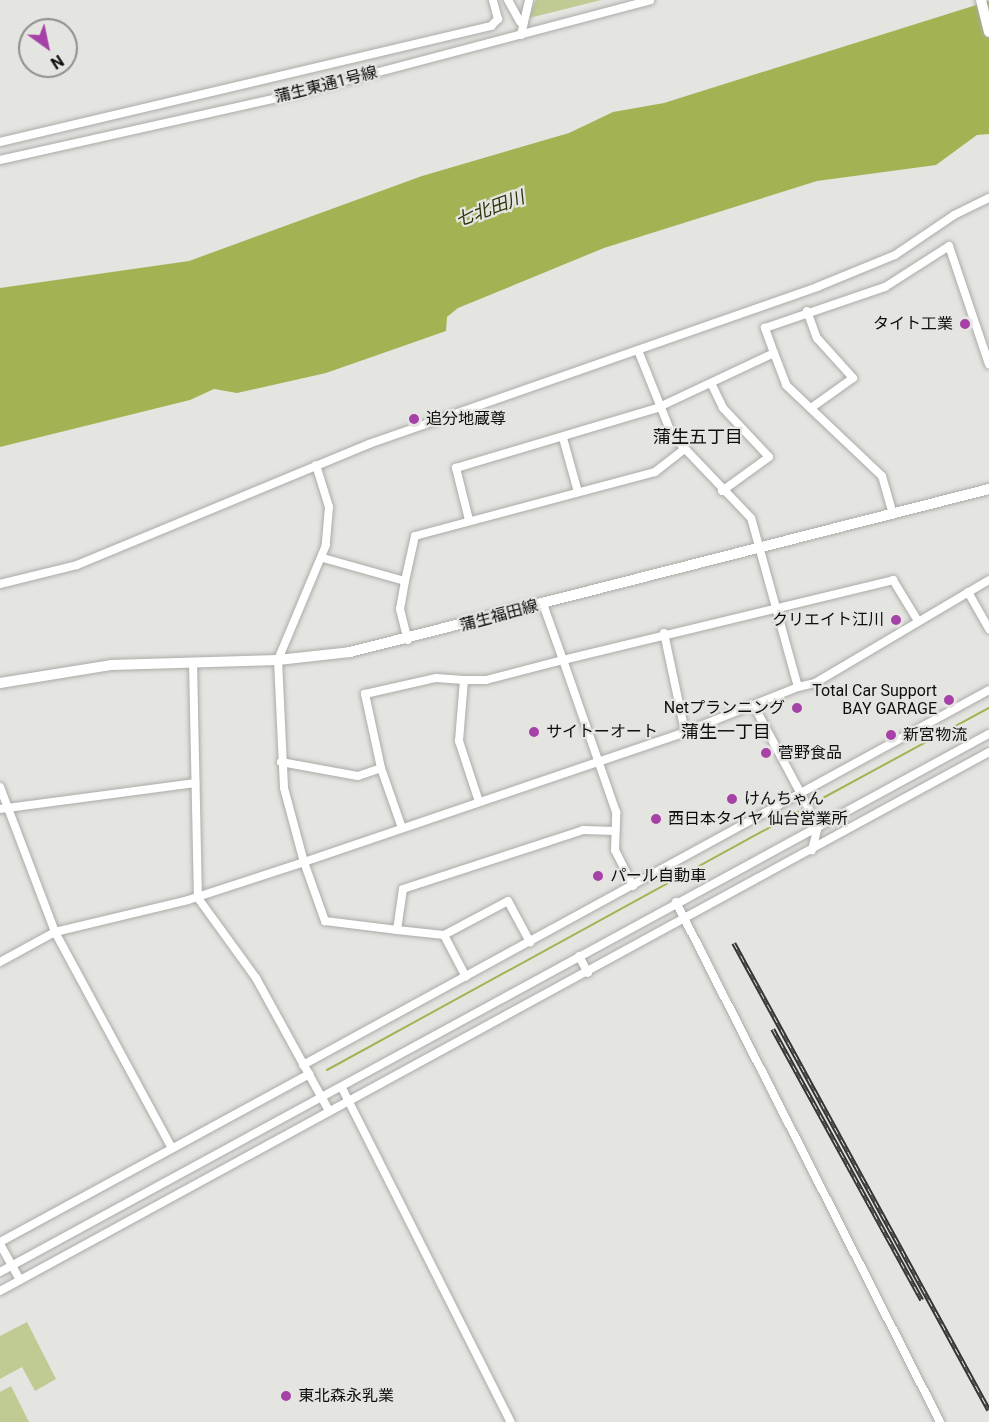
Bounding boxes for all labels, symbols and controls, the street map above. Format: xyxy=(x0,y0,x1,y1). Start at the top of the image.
north arrow xyxy=(18,18,78,78)
text: N xyxy=(47,51,67,73)
street label: 蒲生東通1号線 xyxy=(273,63,379,107)
water label: 七北田川 xyxy=(452,187,528,231)
place label: タイト工業 xyxy=(873,314,953,334)
marker: タイト工業 xyxy=(958,317,972,331)
place label: 追分地蔵尊 xyxy=(426,409,506,429)
marker: 追分地蔵尊 xyxy=(407,412,421,426)
district label: 蒲生五丁目 xyxy=(653,426,743,448)
street label: 蒲生福田線 xyxy=(458,596,540,636)
place label: クリエイト江川 xyxy=(772,610,884,630)
marker: クリエイト江川 xyxy=(889,613,903,627)
place label: Total Car Support BAY GARAGE xyxy=(812,681,937,719)
marker: Total Car Support BAY GARAGE xyxy=(942,693,956,707)
place label: Netプランニング xyxy=(664,698,785,718)
marker: Netプランニング xyxy=(790,701,804,715)
district label: 蒲生一丁目 xyxy=(681,721,771,743)
place label: サイトーオート xyxy=(546,722,658,742)
marker: サイトーオート xyxy=(527,725,541,739)
place label: 新宮物流 xyxy=(903,725,967,745)
marker: 新宮物流 xyxy=(884,728,898,742)
place label: 菅野食品 xyxy=(778,743,842,763)
marker: 菅野食品 xyxy=(759,746,773,760)
place label: けんちゃん xyxy=(744,789,824,809)
marker: けんちゃん xyxy=(725,792,739,806)
place label: 西日本タイヤ 仙台営業所 xyxy=(668,809,848,829)
marker: 西日本タイヤ 仙台営業所 xyxy=(649,812,663,826)
place label: パール自動車 xyxy=(610,866,706,886)
marker: パール自動車 xyxy=(591,869,605,883)
place label: 東北森永乳業 xyxy=(298,1386,394,1406)
marker: 東北森永乳業 xyxy=(279,1389,293,1403)

